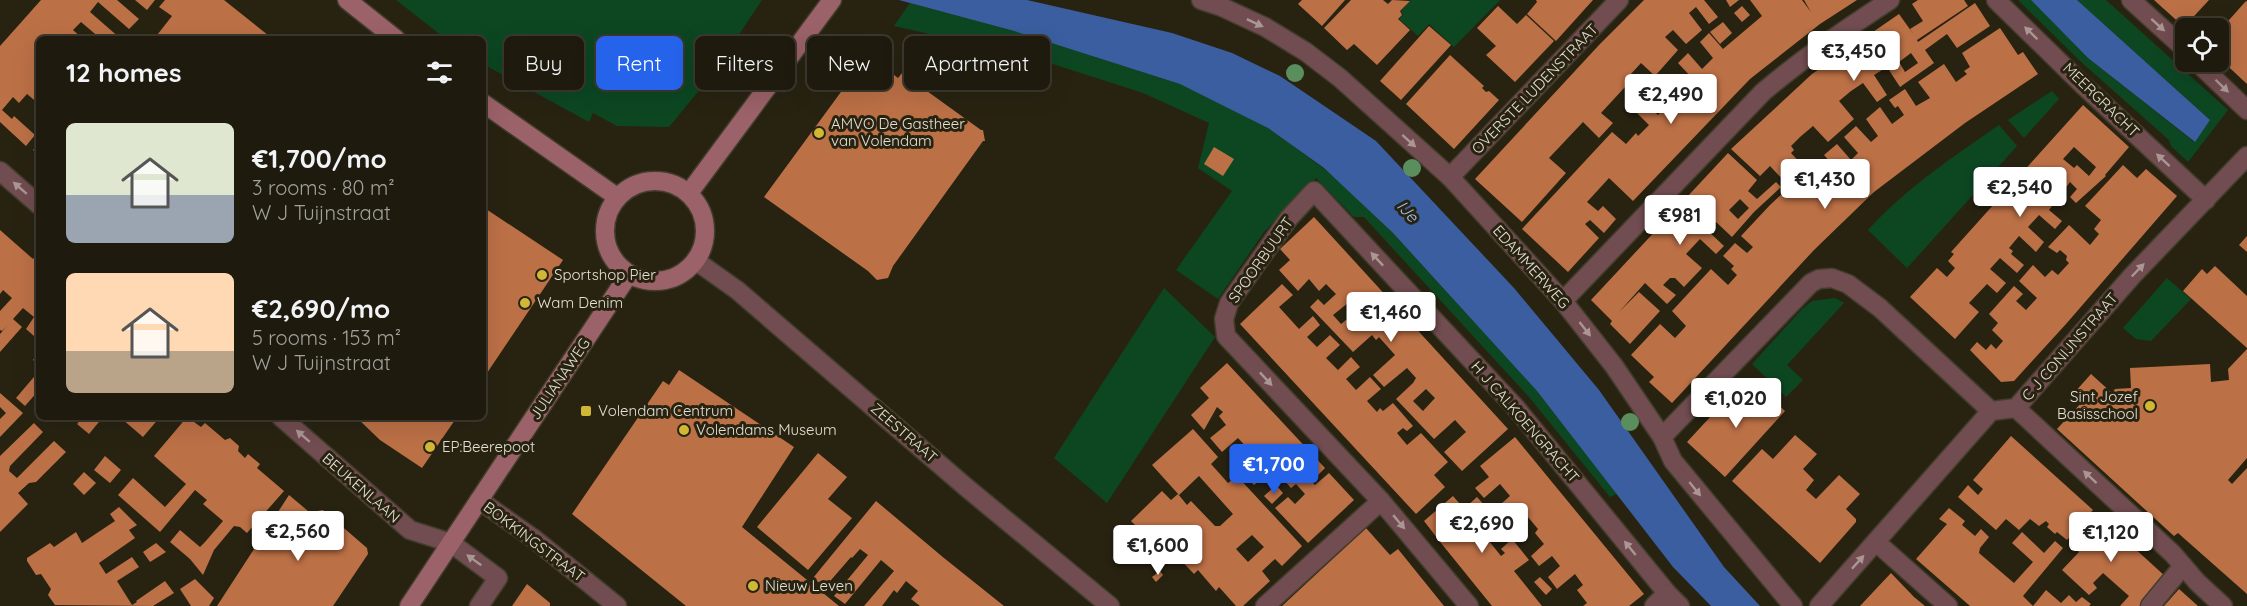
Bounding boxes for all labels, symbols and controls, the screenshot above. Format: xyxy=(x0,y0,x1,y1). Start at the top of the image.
one-way arrow xyxy=(1246,18,1263,27)
one-way arrow xyxy=(2150,18,2165,31)
map controls xyxy=(2175,18,2229,72)
button: locate xyxy=(2175,18,2229,72)
street label: OVERSTE LUDENSTRAAT xyxy=(1467,20,1602,158)
one-way arrow xyxy=(2024,27,2038,41)
pin: €3,450 xyxy=(1805,31,1903,82)
chip: Buy xyxy=(504,36,584,90)
chip: Rent xyxy=(596,36,683,90)
chip: Filters xyxy=(695,36,795,90)
chip: New xyxy=(807,36,892,90)
chip: Apartment xyxy=(904,36,1050,90)
text: €3,450 xyxy=(1822,38,1886,63)
text: 12 homes xyxy=(66,56,182,89)
icon: filters xyxy=(423,56,456,89)
street label: MEERGRACHT xyxy=(2059,58,2144,141)
pin: €2,490 xyxy=(1622,74,1720,125)
one-way arrow xyxy=(2215,78,2229,92)
text: €2,490 xyxy=(1639,81,1703,106)
place label: AMVO De Gastheer van Volendam xyxy=(831,114,965,150)
marker: AMVO De Gastheer van Volendam xyxy=(812,126,826,140)
one-way arrow xyxy=(1402,134,1417,148)
text: €1,700/mo xyxy=(252,142,387,175)
icon: home xyxy=(114,147,186,219)
one-way arrow xyxy=(2156,153,2171,167)
pin: €1,430 xyxy=(1776,159,1874,210)
text: €1,430 xyxy=(1795,166,1855,191)
pin: €2,540 xyxy=(1971,167,2069,218)
text: €2,540 xyxy=(1988,174,2052,199)
text: 3 rooms · 80 m² xyxy=(252,175,395,200)
one-way arrow xyxy=(12,181,27,195)
pin: €981 xyxy=(1644,195,1716,246)
water label: IJe xyxy=(1393,196,1423,227)
text: W J Tuijnstraat xyxy=(252,200,391,225)
text: €981 xyxy=(1659,202,1701,227)
street label: SPOORBUURT xyxy=(1224,213,1297,306)
street label: EDAMMERWEG xyxy=(1489,221,1574,312)
one-way arrow xyxy=(1371,252,1384,267)
one-way arrow xyxy=(2131,263,2145,278)
place label: Sportshop Pier xyxy=(554,265,656,284)
marker: Sportshop Pier xyxy=(535,268,549,282)
street label: C J CONIJNSTRAAT xyxy=(2017,289,2122,405)
text: €2,690/mo xyxy=(252,292,390,325)
pin: €1,460 xyxy=(1342,292,1440,343)
place label: Wam Denim xyxy=(537,293,623,312)
marker: Wam Denim xyxy=(518,296,532,310)
icon: home xyxy=(114,297,186,369)
text: €1,460 xyxy=(1361,299,1421,324)
one-way arrow xyxy=(1579,321,1592,337)
text: 5 rooms · 153 m² xyxy=(252,325,401,350)
street label: JULIANAWEG xyxy=(525,334,594,423)
text: W J Tuijnstraat xyxy=(252,350,391,375)
street label: H J CALKOENGRACHT xyxy=(1467,357,1584,487)
one-way arrow xyxy=(1259,372,1273,386)
pin: €1,020 xyxy=(1687,378,1785,429)
text: €1,020 xyxy=(1705,385,1767,410)
place label: Sint Jozef Basisschool xyxy=(2057,387,2139,423)
street label: ZEESTRAAT xyxy=(867,399,941,467)
marker: Sint Jozef Basisschool xyxy=(2143,399,2157,413)
place label: Volendam Centrum xyxy=(598,401,733,420)
marker: Volendam Centrum xyxy=(579,404,593,418)
place label: Volendams Museum xyxy=(696,420,837,439)
marker: Volendams Museum xyxy=(677,423,691,437)
one-way arrow xyxy=(295,429,310,443)
place label: EP:Beerepoot xyxy=(442,437,535,456)
marker: EP:Beerepoot xyxy=(423,440,437,454)
pin: €1,700 xyxy=(1225,444,1323,495)
street label: BEUKENLAAN xyxy=(319,449,404,527)
text: €1,700 xyxy=(1243,451,1305,476)
one-way arrow xyxy=(2084,471,2098,485)
one-way arrow xyxy=(1689,481,1702,497)
street label: BOKKINGSTRAAT xyxy=(480,497,589,586)
pin: €2,690 xyxy=(1433,503,1531,554)
text: €2,690 xyxy=(1450,510,1514,535)
pin: €2,560 xyxy=(249,511,347,562)
pin: €1,120 xyxy=(2062,512,2160,563)
one-way arrow xyxy=(1392,514,1405,529)
text: €2,560 xyxy=(266,518,330,543)
text: €1,120 xyxy=(2083,519,2139,544)
pin: €1,600 xyxy=(1109,525,1207,576)
text: €1,600 xyxy=(1127,532,1189,557)
one-way arrow xyxy=(1624,540,1637,555)
one-way arrow xyxy=(467,555,482,567)
one-way arrow xyxy=(1851,555,1864,570)
place label: Nieuw Leven xyxy=(765,576,853,595)
marker: Nieuw Leven xyxy=(746,579,760,593)

